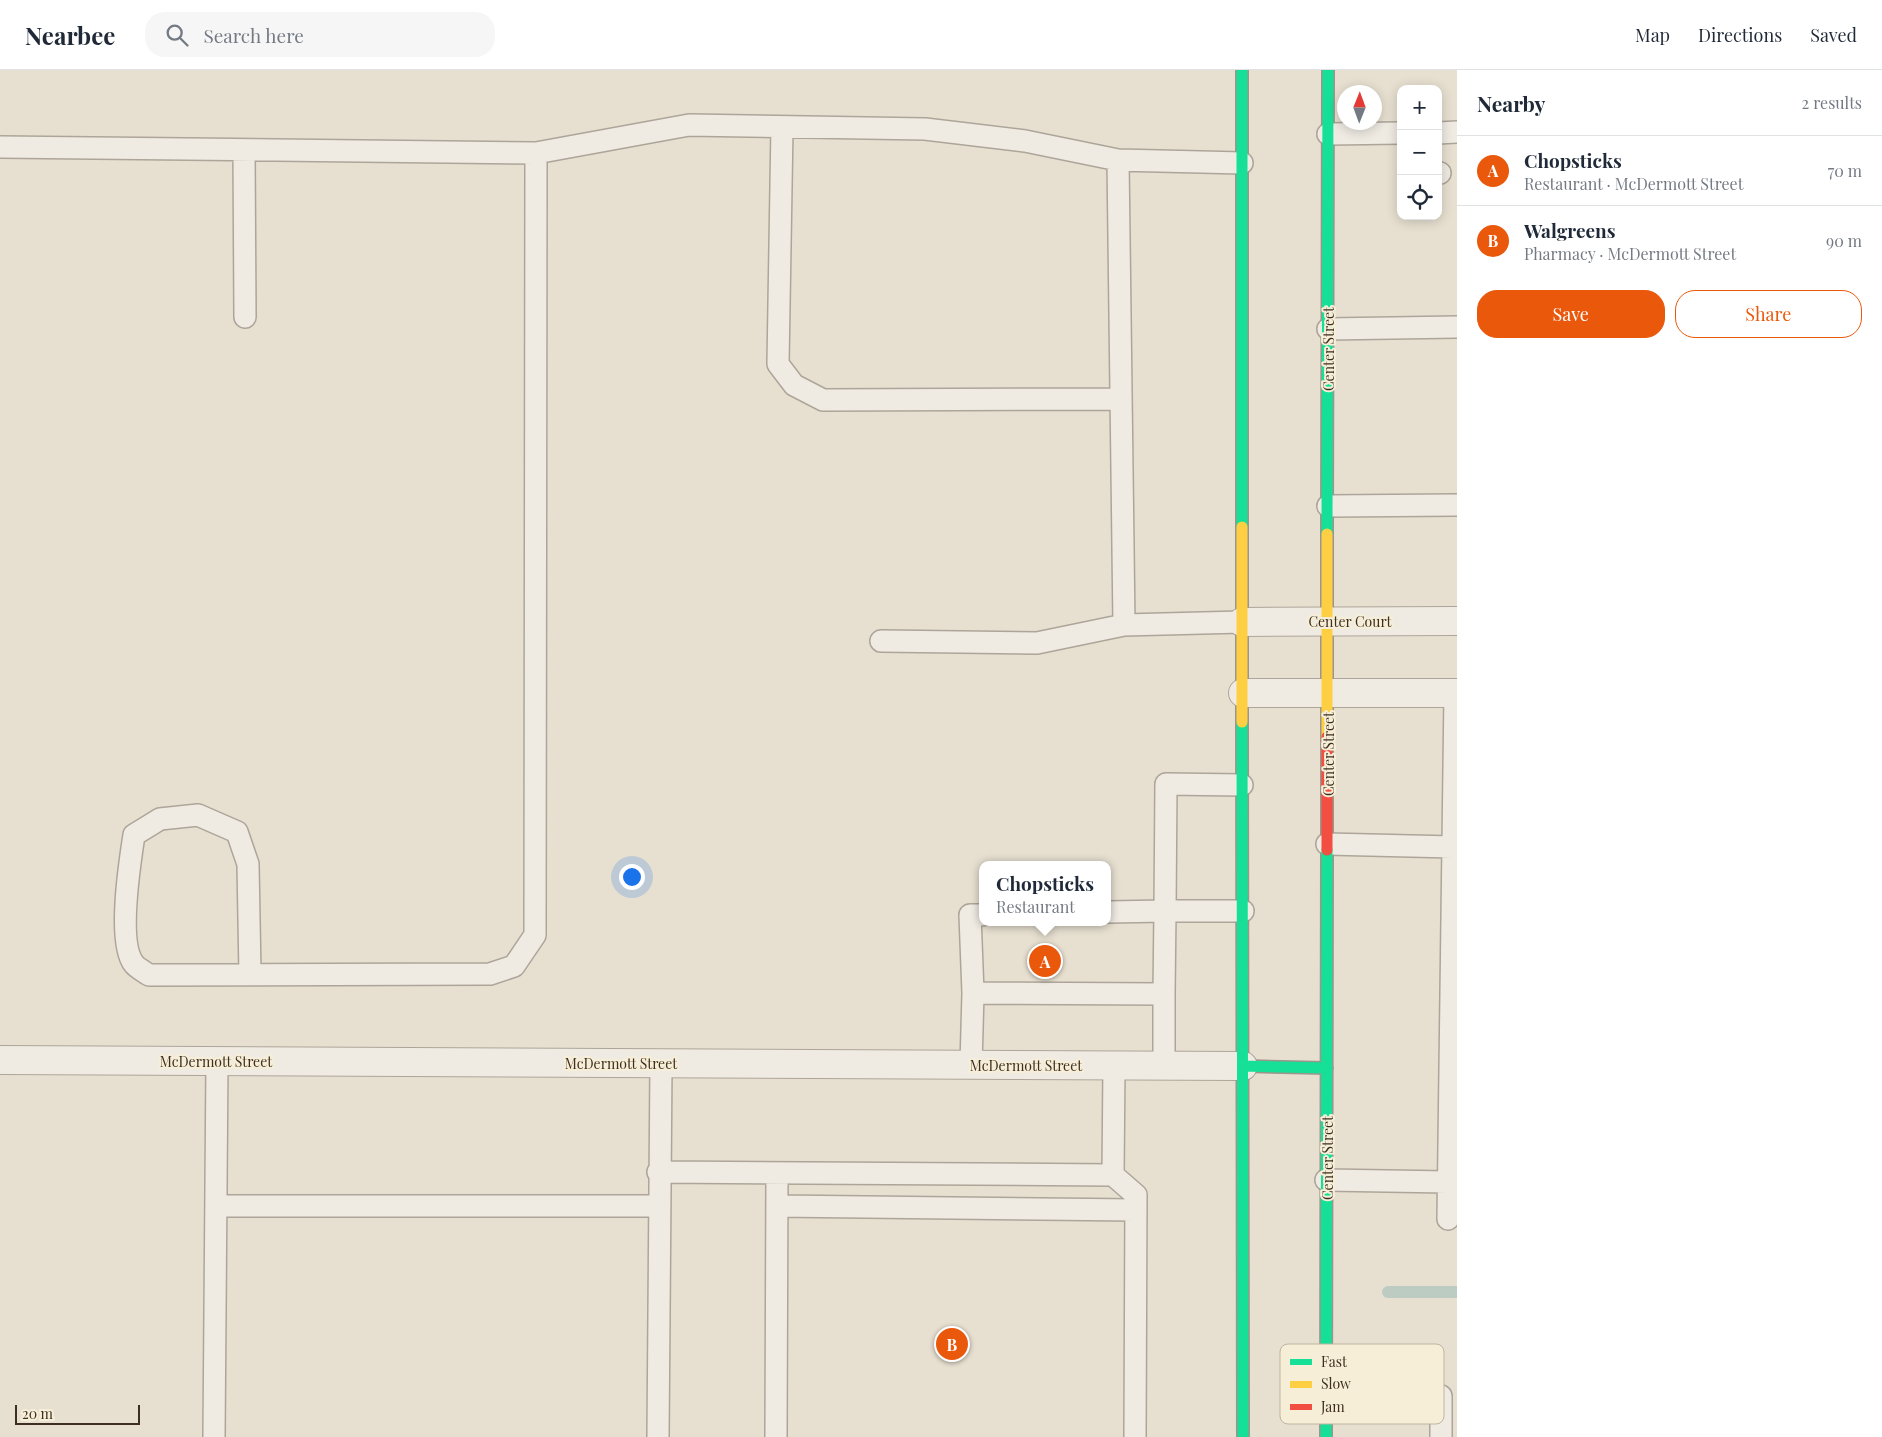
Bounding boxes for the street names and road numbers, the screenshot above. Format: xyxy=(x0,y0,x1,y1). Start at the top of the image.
street label: Center Street xyxy=(1319,306,1338,391)
street label: Center Court xyxy=(1308,612,1393,631)
street label: Center Street xyxy=(1319,711,1338,796)
street label: McDermott Street xyxy=(160,1052,273,1071)
street label: McDermott Street xyxy=(565,1054,678,1073)
street label: McDermott Street xyxy=(970,1056,1083,1075)
street label: Center Street xyxy=(1318,1115,1337,1200)

